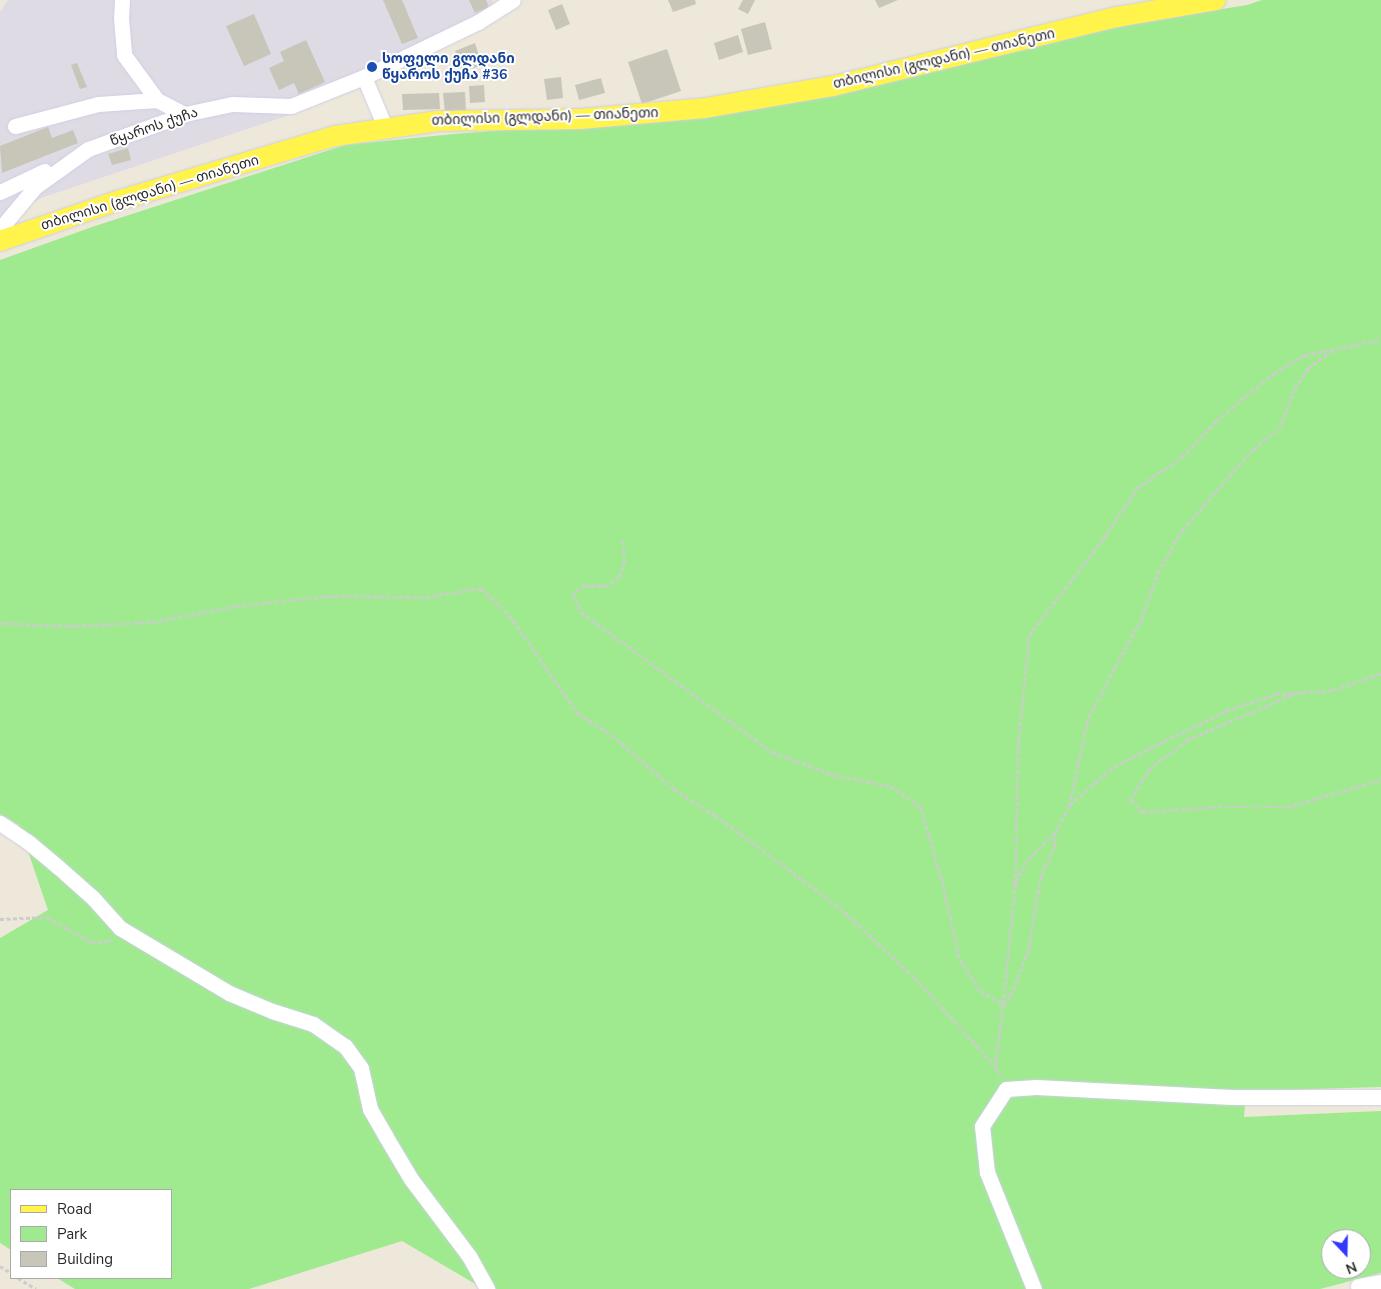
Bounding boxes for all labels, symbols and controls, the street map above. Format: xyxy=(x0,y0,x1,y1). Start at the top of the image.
street label: თბილისი (გლდანი) — თიანეთი xyxy=(832,25,1056,93)
place label: სოფელი გლდანი წყაროს ქუჩა #36 xyxy=(382,51,515,84)
marker: სოფელი გლდანი წყაროს ქუჩა #36 xyxy=(366,61,378,73)
street label: წყაროს ქუჩა xyxy=(108,104,200,150)
street label: თბილისი (გლდანი) — თიანეთი xyxy=(431,105,659,129)
street label: თბილისი (გლდანი) — თიანეთი xyxy=(39,152,261,234)
legend xyxy=(10,1189,172,1279)
text: Road xyxy=(57,1199,92,1219)
text: Park xyxy=(57,1224,87,1244)
north arrow xyxy=(1321,1229,1371,1279)
text: Building xyxy=(57,1249,113,1269)
text: N xyxy=(1343,1257,1360,1278)

